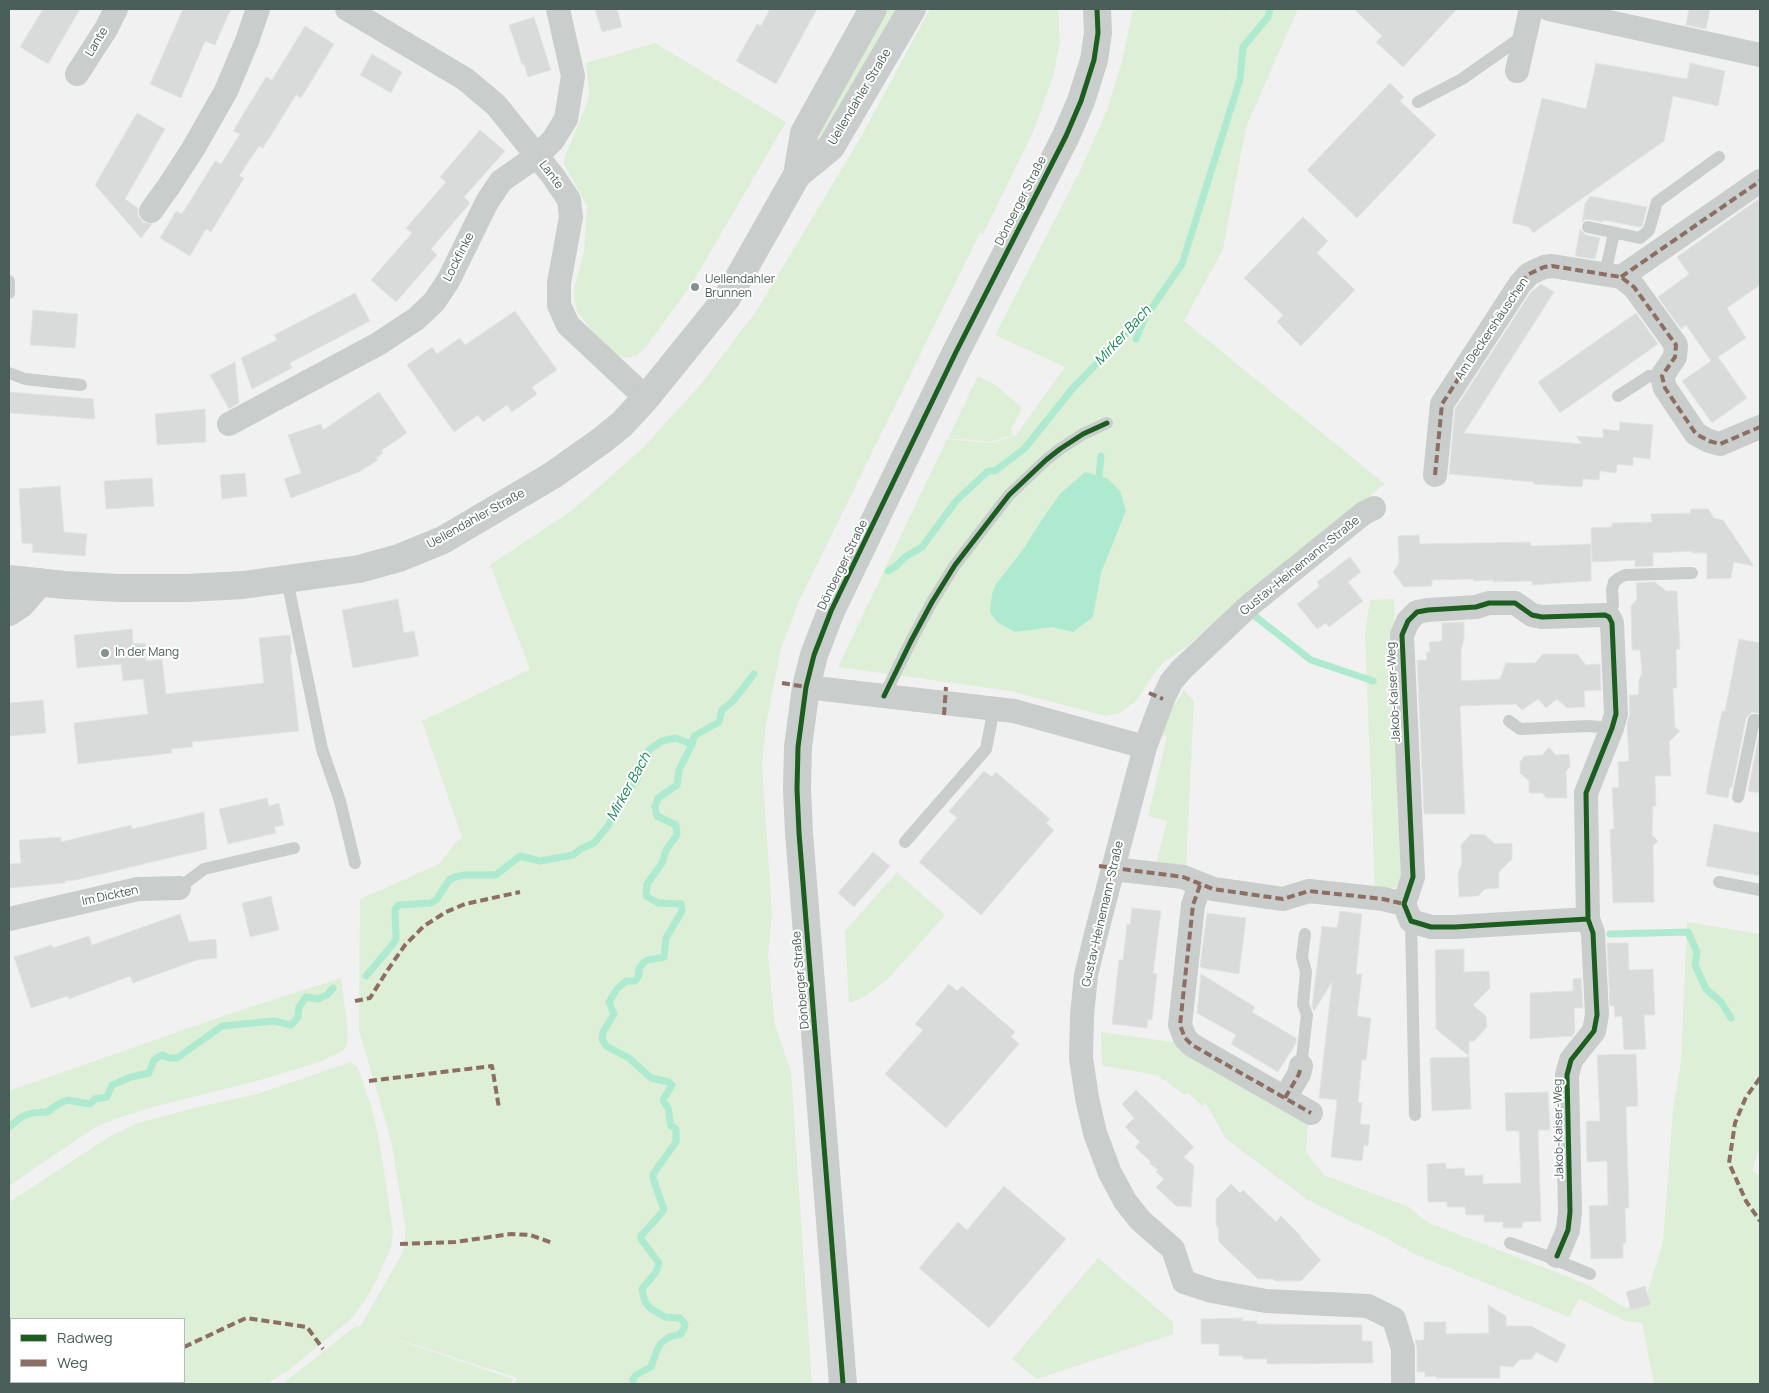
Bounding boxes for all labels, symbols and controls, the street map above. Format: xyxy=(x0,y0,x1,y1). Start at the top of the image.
street label: Lante xyxy=(83,25,111,59)
street label: Uellendahler Straße xyxy=(826,46,894,148)
street label: Dönberger Straße xyxy=(992,154,1050,248)
street label: Lante xyxy=(536,158,566,192)
street label: Lockfinke xyxy=(441,230,477,284)
place label: Uellendahler Brunnen xyxy=(705,273,775,301)
street label: Am Deckershäuschen xyxy=(1452,275,1532,383)
marker: Uellendahler Brunnen xyxy=(689,281,701,293)
water label: Mirker Bach xyxy=(1091,303,1155,369)
street label: Uellendahler Straße xyxy=(425,486,527,552)
street label: Gustav-Heinemann-Straße xyxy=(1237,513,1363,619)
street label: Dönberger Straße xyxy=(815,518,871,612)
street label: Jakob-Kaiser-Weg xyxy=(1384,641,1404,743)
place label: In der Mang xyxy=(115,646,179,660)
marker: In der Mang xyxy=(99,647,111,659)
water label: Mirker Bach xyxy=(603,750,655,824)
street label: Gustav-Heinemann-Straße xyxy=(1079,840,1127,988)
street label: Im Dickten xyxy=(80,883,140,909)
street label: Dönberger Straße xyxy=(790,930,812,1030)
street label: Jakob-Kaiser-Weg xyxy=(1551,1079,1567,1179)
legend xyxy=(10,1318,185,1383)
text: Radweg xyxy=(57,1327,113,1348)
text: Weg xyxy=(57,1352,88,1373)

